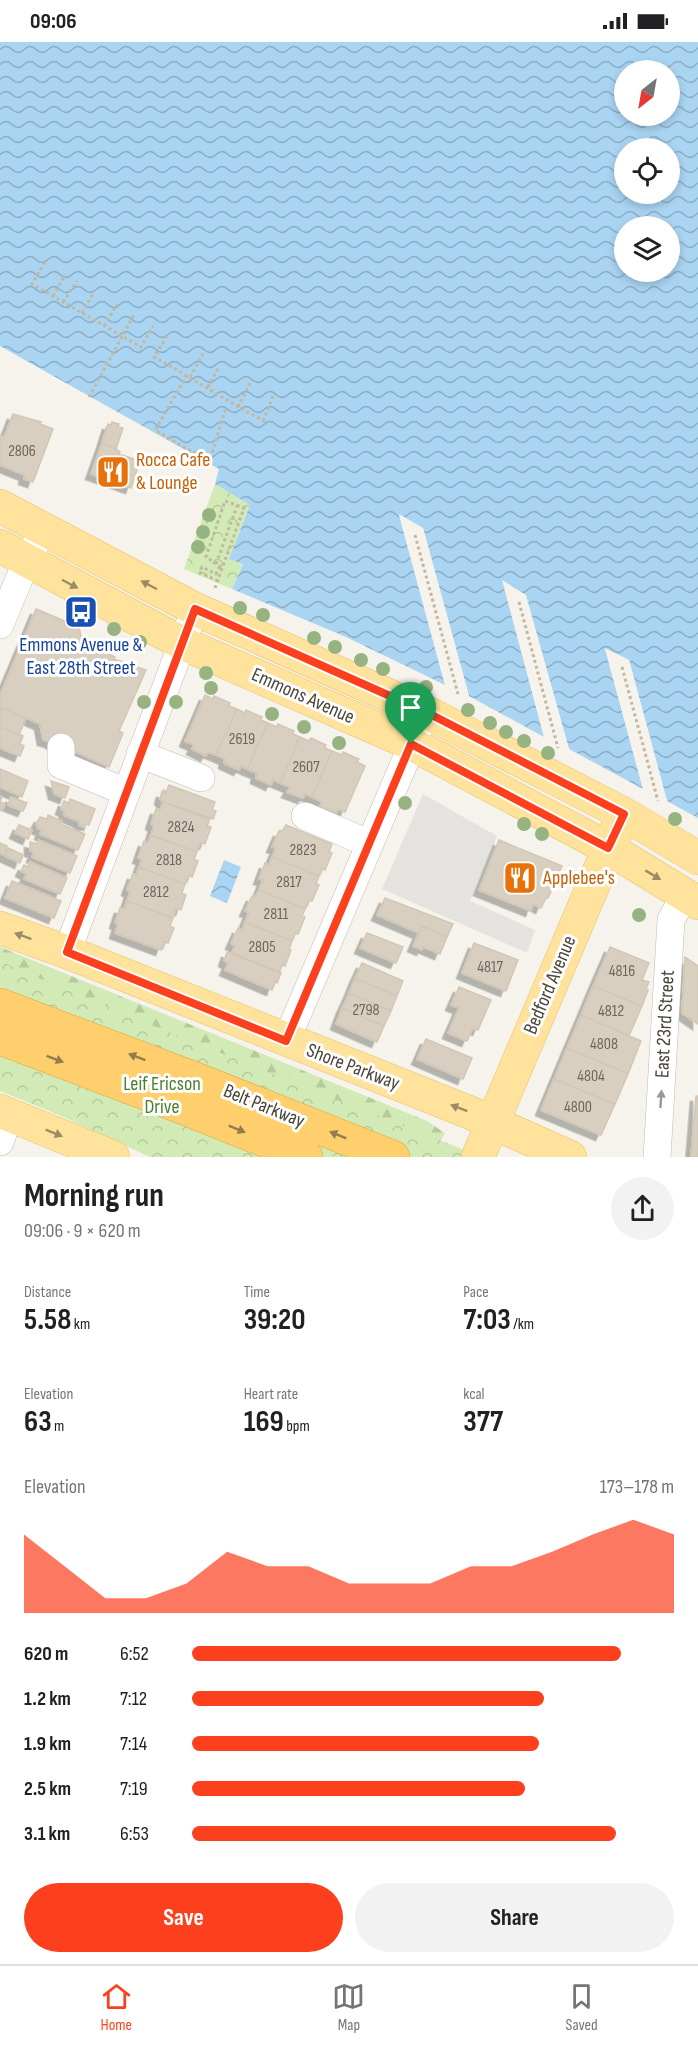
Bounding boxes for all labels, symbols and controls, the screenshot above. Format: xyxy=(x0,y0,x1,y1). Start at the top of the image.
text: 09:06 xyxy=(30,8,77,35)
north arrow xyxy=(614,60,680,126)
map controls xyxy=(614,60,680,282)
button: locate xyxy=(614,138,680,204)
button: layers xyxy=(614,216,680,282)
house number: 2806 xyxy=(8,442,36,461)
place label: Rocca Cafe & Lounge xyxy=(136,448,210,495)
restaurant icon: Rocca Cafe & Lounge xyxy=(95,454,131,490)
one-way arrow xyxy=(62,579,79,589)
one-way arrow xyxy=(141,580,158,590)
bus stop icon: Emmons Avenue & East 28th Street xyxy=(63,594,99,630)
place label: Emmons Avenue & East 28th Street xyxy=(19,633,143,680)
street label: Emmons Avenue xyxy=(248,663,358,729)
pin xyxy=(385,682,436,744)
icon: arrive xyxy=(394,691,427,724)
house number: 2619 xyxy=(229,730,255,749)
house number: 2607 xyxy=(292,758,320,777)
house number: 2824 xyxy=(167,818,195,837)
house number: 2823 xyxy=(289,841,317,860)
house number: 2818 xyxy=(156,851,182,870)
restaurant icon: Applebee's xyxy=(502,860,538,896)
place label: Applebee's xyxy=(542,866,615,890)
one-way arrow xyxy=(645,870,661,881)
house number: 2817 xyxy=(276,873,302,892)
house number: 2812 xyxy=(143,883,169,902)
house number: 2811 xyxy=(264,905,289,924)
one-way arrow xyxy=(14,931,32,941)
street label: Bedford Avenue xyxy=(518,932,582,1038)
house number: 2805 xyxy=(248,938,276,957)
house number: 4817 xyxy=(477,958,503,977)
house number: 4816 xyxy=(609,962,635,981)
street label: East 23rd Street xyxy=(650,969,680,1079)
house number: 2798 xyxy=(352,1001,380,1020)
house number: 4812 xyxy=(598,1002,624,1021)
house number: 4808 xyxy=(590,1035,618,1054)
street label: Shore Parkway xyxy=(303,1038,403,1096)
one-way arrow xyxy=(128,1052,146,1061)
one-way arrow xyxy=(46,1055,64,1064)
house number: 4804 xyxy=(577,1067,605,1086)
park label: Leif Ericson Drive xyxy=(123,1072,201,1119)
street label: Belt Parkway xyxy=(220,1079,308,1133)
one-way arrow xyxy=(656,1089,665,1108)
house number: 4800 xyxy=(564,1098,592,1117)
one-way arrow xyxy=(449,1103,467,1113)
one-way arrow xyxy=(228,1124,246,1134)
one-way arrow xyxy=(46,1128,64,1138)
one-way arrow xyxy=(329,1130,347,1140)
text: Morning run xyxy=(24,1176,164,1216)
button: share xyxy=(611,1177,674,1240)
text: 09:06 · 9 × 620 m xyxy=(24,1219,141,1243)
text: Distance xyxy=(24,1283,71,1302)
text: Time xyxy=(244,1283,270,1302)
text: Pace xyxy=(463,1283,489,1302)
text: 5.58 xyxy=(24,1302,71,1338)
text: 39:20 xyxy=(244,1302,305,1338)
text: 7:03 xyxy=(463,1302,511,1338)
text: km xyxy=(71,1315,90,1334)
text: /km xyxy=(511,1315,534,1334)
text: Elevation xyxy=(24,1385,73,1404)
text: Heart rate xyxy=(244,1385,298,1404)
text: kcal xyxy=(463,1385,485,1404)
text: 63 xyxy=(24,1404,52,1440)
text: 169 xyxy=(244,1404,284,1440)
text: 377 xyxy=(463,1404,503,1440)
text: m xyxy=(52,1417,64,1436)
text: bpm xyxy=(284,1417,310,1436)
text: Elevation xyxy=(24,1475,86,1499)
text: 173–178 m xyxy=(600,1475,674,1499)
text: 620 m xyxy=(24,1642,68,1666)
text: 6:52 xyxy=(120,1642,149,1666)
text: 1.2 km xyxy=(24,1687,71,1711)
text: 7:12 xyxy=(120,1687,147,1711)
text: 1.9 km xyxy=(24,1732,71,1756)
text: 7:14 xyxy=(120,1732,147,1756)
text: 2.5 km xyxy=(24,1777,71,1801)
text: 7:19 xyxy=(120,1777,148,1801)
text: 3.1 km xyxy=(24,1822,70,1846)
text: 6:53 xyxy=(120,1822,149,1846)
button: Save xyxy=(24,1883,343,1952)
button: Share xyxy=(355,1883,674,1952)
tab: Home xyxy=(100,1980,133,2035)
tab: Map xyxy=(332,1980,365,2035)
tab: Saved xyxy=(565,1980,598,2035)

